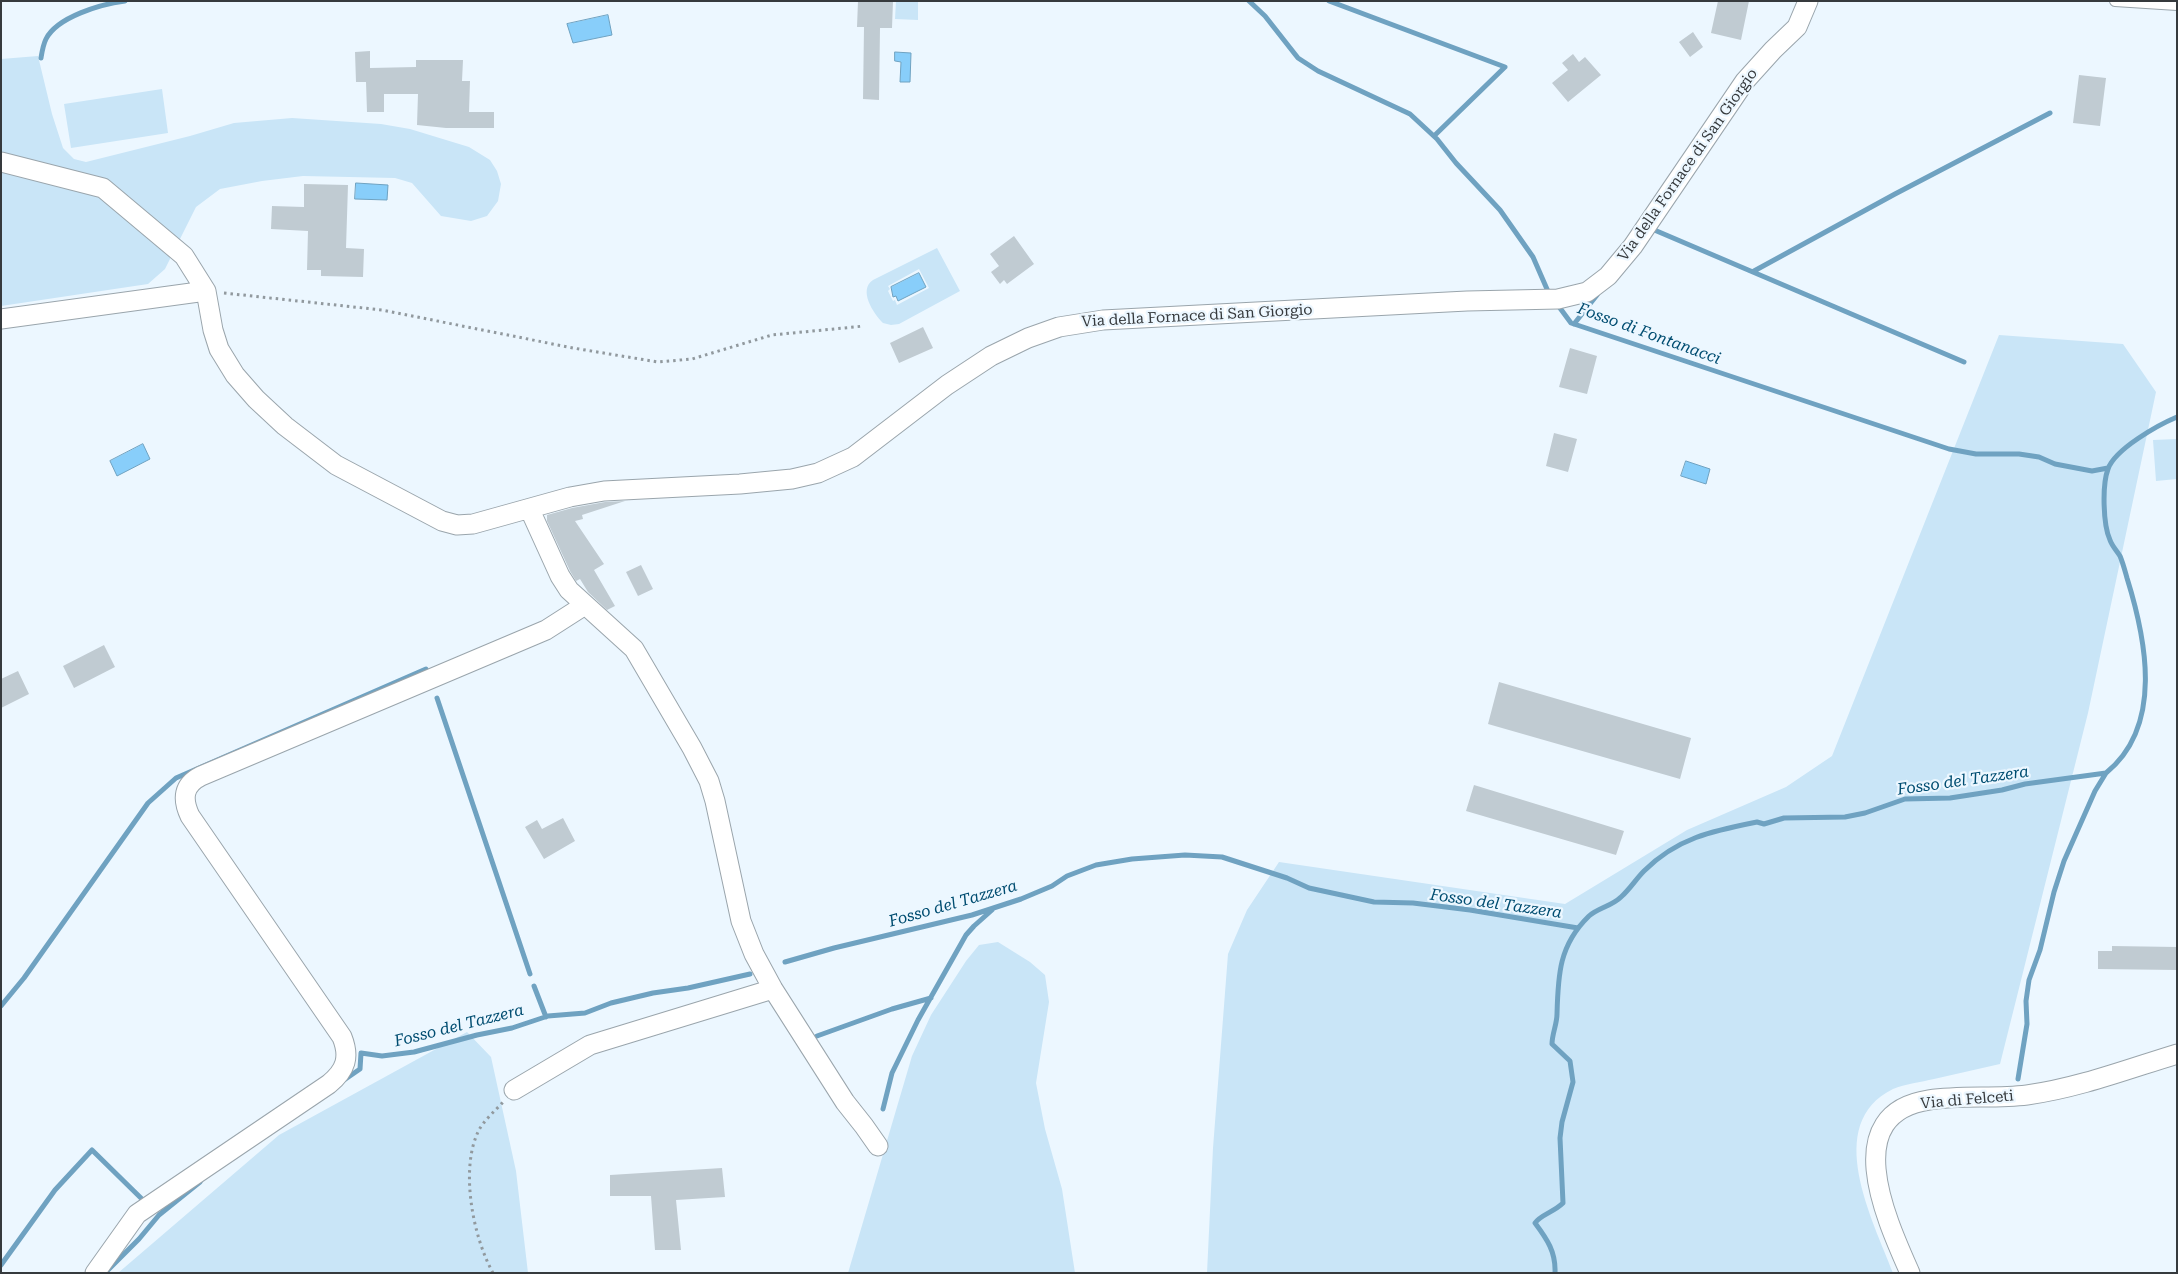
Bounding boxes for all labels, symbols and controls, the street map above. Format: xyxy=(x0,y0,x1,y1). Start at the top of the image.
street label: Via della Fornace di San Giorgio xyxy=(1614,65,1762,265)
water label: Fosso di Fontanacci xyxy=(1575,299,1723,369)
street label: Via della Fornace di San Giorgio xyxy=(1081,301,1313,331)
water label: Fosso del Tazzera xyxy=(1896,762,2030,800)
water label: Fosso del Tazzera xyxy=(887,876,1019,932)
water label: Fosso del Tazzera xyxy=(1429,885,1563,923)
water label: Fosso del Tazzera xyxy=(392,1001,526,1051)
street label: Via di Felceti xyxy=(1920,1087,2014,1113)

